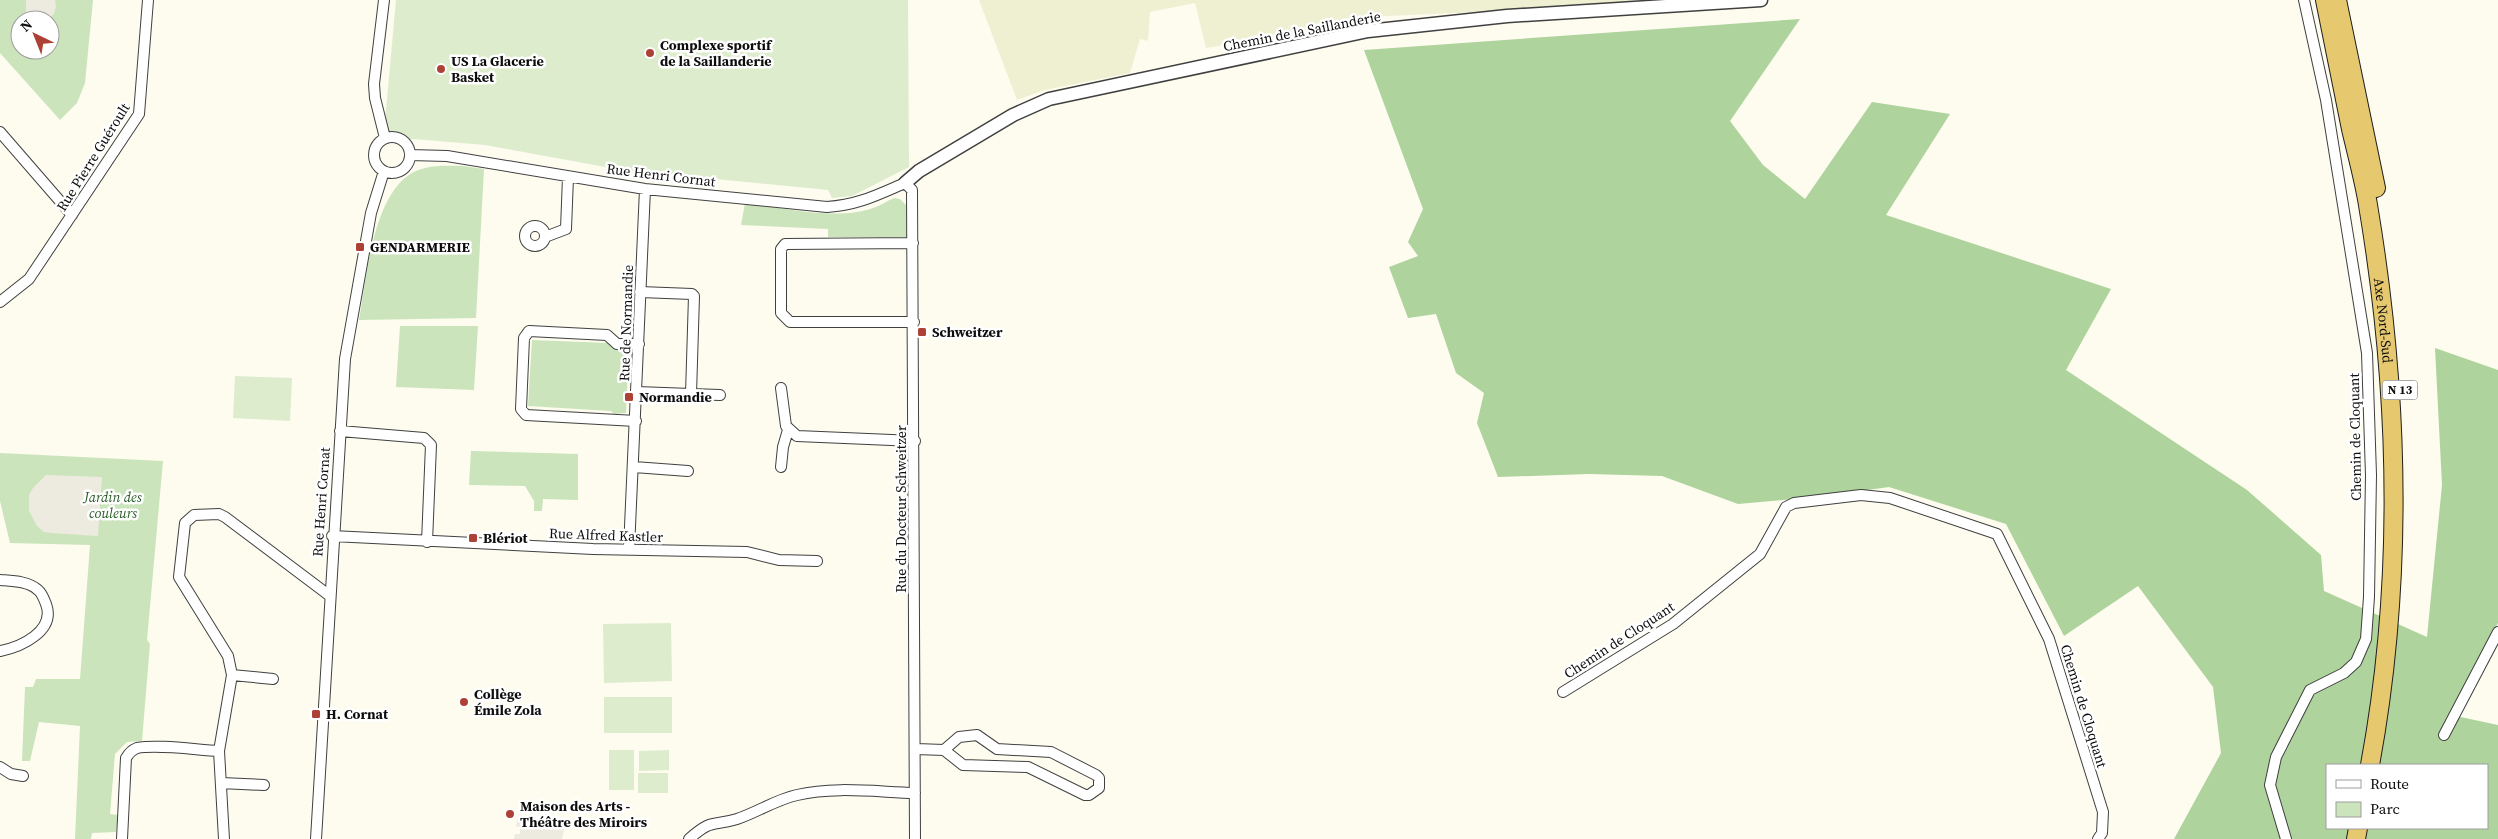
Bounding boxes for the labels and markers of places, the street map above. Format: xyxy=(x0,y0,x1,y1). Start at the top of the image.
place label: Complexe sportif de la Saillanderie xyxy=(660,35,773,71)
marker: Complexe sportif de la Saillanderie xyxy=(644,47,656,59)
place label: US La Glacerie Basket xyxy=(451,51,544,87)
marker: US La Glacerie Basket xyxy=(435,63,447,75)
place label: GENDARMERIE xyxy=(370,237,470,257)
marker: GENDARMERIE xyxy=(354,241,366,253)
place label: Schweitzer xyxy=(932,322,1003,342)
marker: Schweitzer xyxy=(916,326,928,338)
place label: Normandie xyxy=(639,387,712,407)
marker: Normandie xyxy=(623,391,635,403)
place label: Blériot xyxy=(483,528,529,548)
marker: Blériot xyxy=(467,532,479,544)
place label: Collège Émile Zola xyxy=(474,684,542,720)
marker: Collège Émile Zola xyxy=(458,696,470,708)
place label: H. Cornat xyxy=(326,704,389,724)
marker: H. Cornat xyxy=(310,708,322,720)
place label: Maison des Arts - Théâtre des Miroirs xyxy=(520,796,648,832)
marker: Maison des Arts - Théâtre des Miroirs xyxy=(504,808,516,820)

